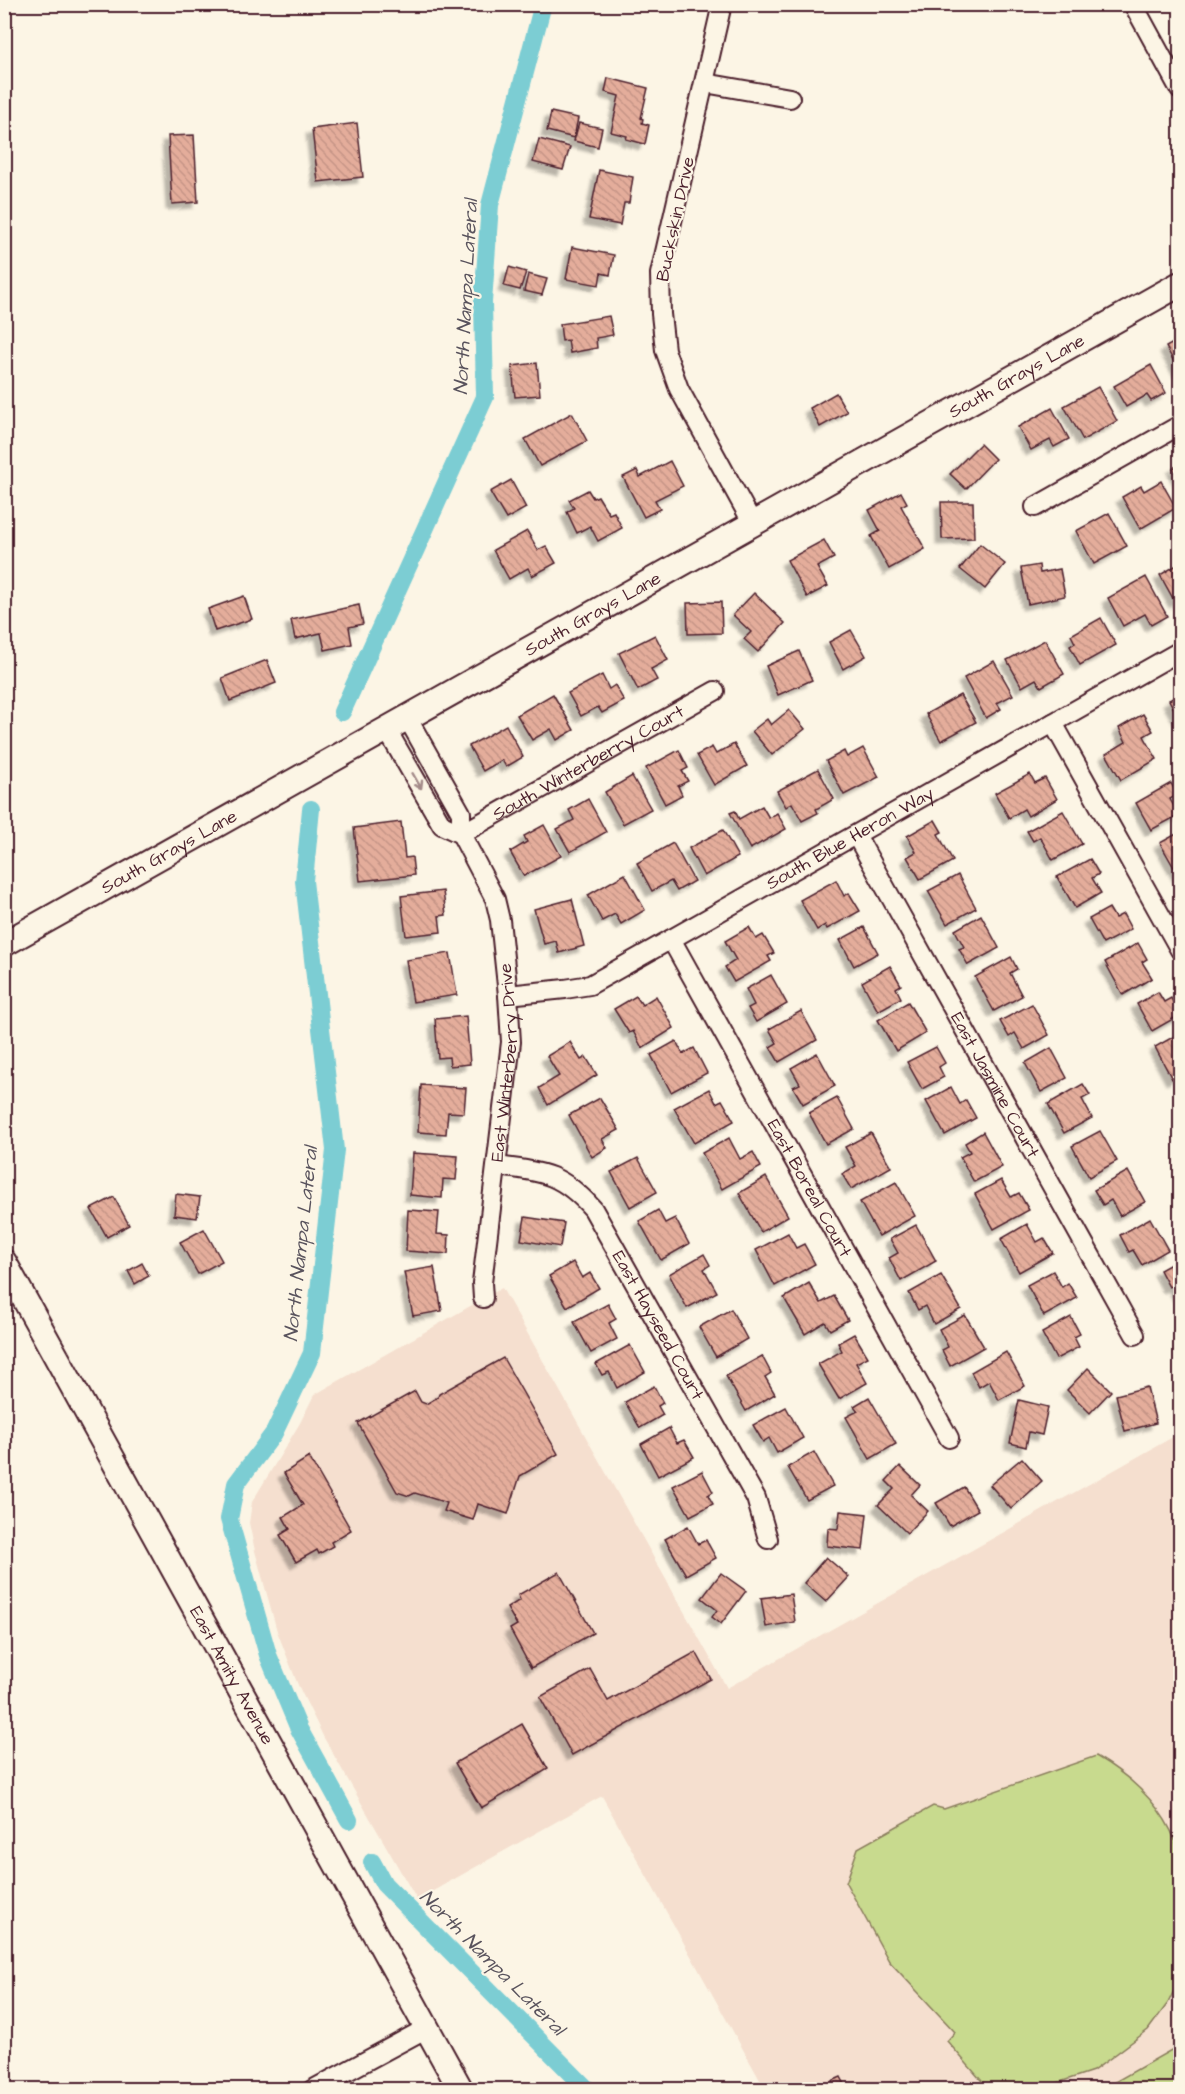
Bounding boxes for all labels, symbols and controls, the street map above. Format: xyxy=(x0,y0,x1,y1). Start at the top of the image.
street label: Buckskin Drive xyxy=(650,154,701,284)
water label: North Nampa Lateral xyxy=(447,196,485,396)
street label: South Grays Lane xyxy=(944,328,1089,424)
street label: South Grays Lane xyxy=(520,566,666,662)
street label: South Winterberry Court xyxy=(488,699,689,827)
one-way arrow xyxy=(411,772,423,789)
street label: South Blue Heron Way xyxy=(762,781,939,896)
street label: South Grays Lane xyxy=(96,804,242,900)
street label: East Winterberry Drive xyxy=(485,962,524,1163)
street label: East Jasmine Court xyxy=(944,1008,1046,1163)
street label: East Boreal Court xyxy=(761,1115,858,1262)
water label: North Nampa Lateral xyxy=(277,1142,325,1343)
street label: East Hayseed Court xyxy=(606,1246,710,1405)
street label: East Amity Avenue xyxy=(183,1602,280,1749)
water label: North Nampa Lateral xyxy=(413,1884,573,2044)

